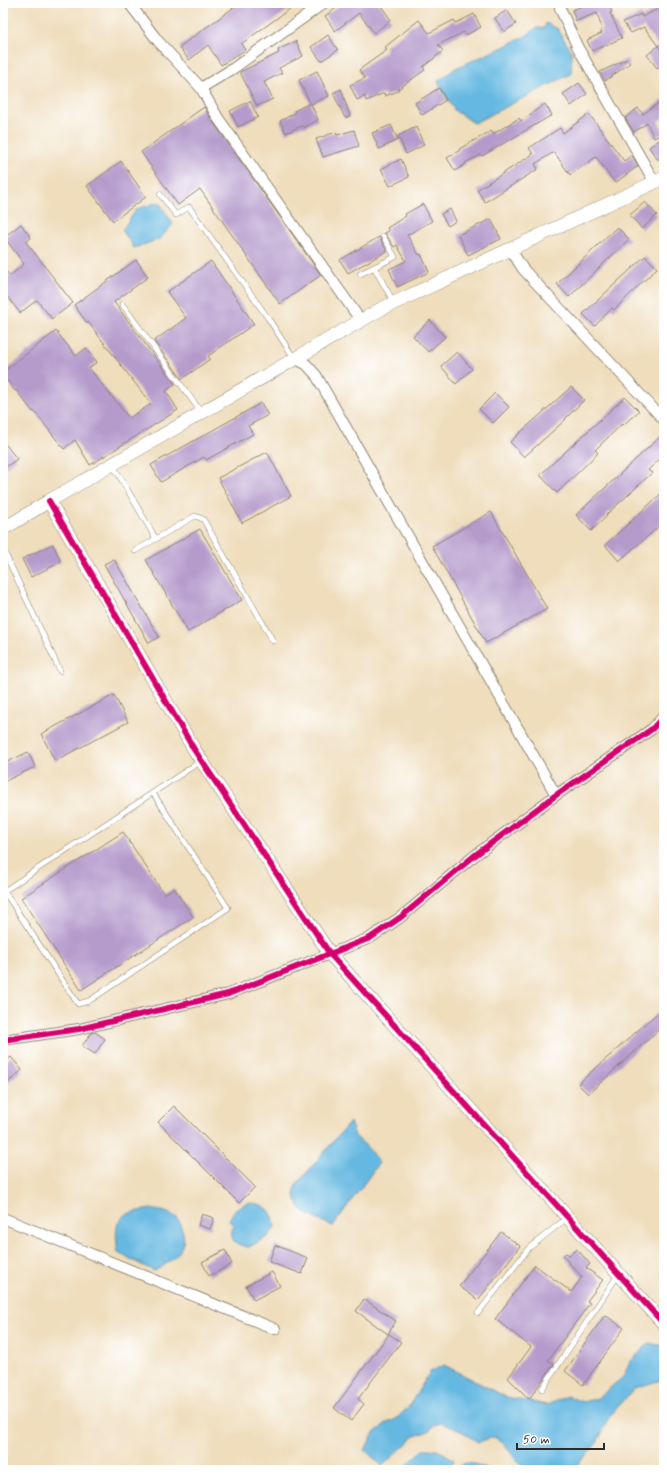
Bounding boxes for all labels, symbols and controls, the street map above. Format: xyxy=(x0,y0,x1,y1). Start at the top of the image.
scale bar xyxy=(517,1425,604,1451)
text: 50 m xyxy=(523,1432,550,1448)

